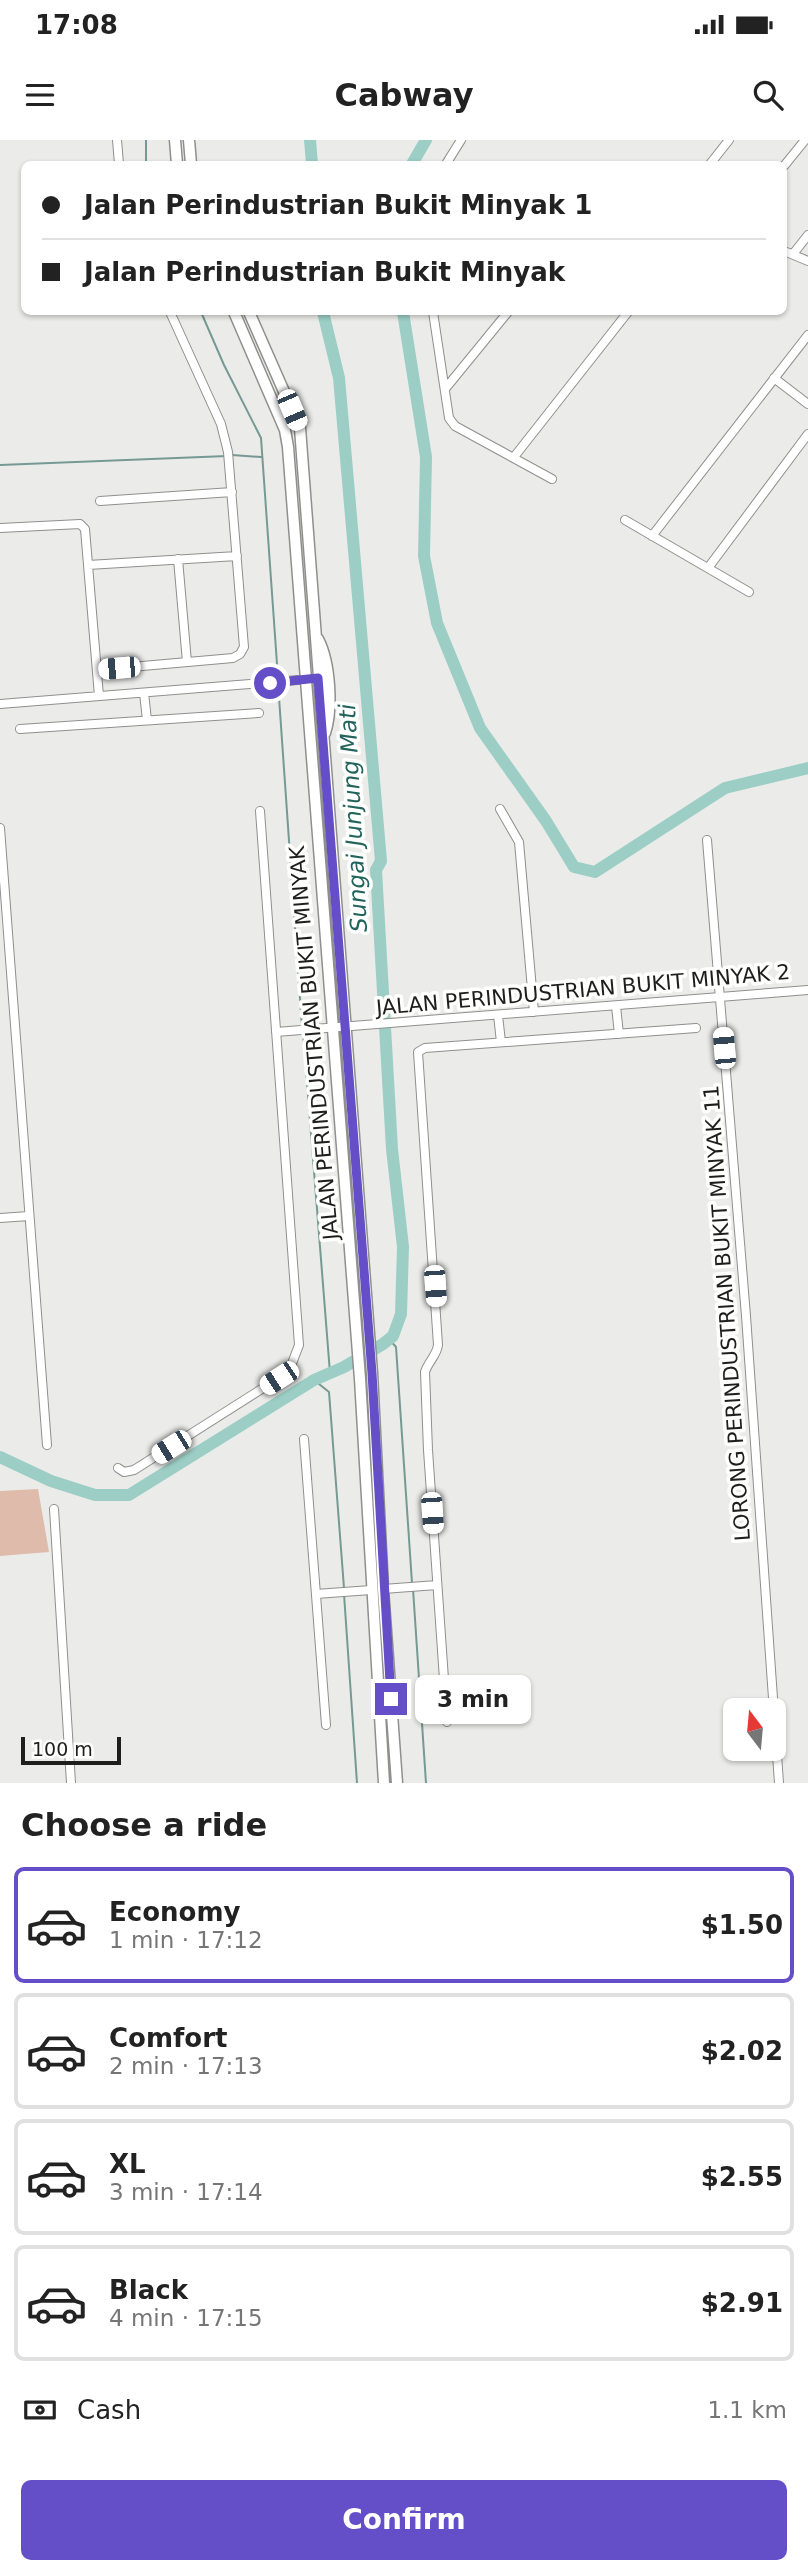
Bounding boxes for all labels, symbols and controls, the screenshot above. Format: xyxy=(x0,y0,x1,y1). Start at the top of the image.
text: 17:08 xyxy=(35,10,118,40)
icon: menu xyxy=(21,76,59,114)
text: Cabway xyxy=(334,76,474,114)
icon: search xyxy=(749,76,787,114)
text: Jalan Perindustrian Bukit Minyak 1 xyxy=(84,190,592,220)
text: Jalan Perindustrian Bukit Minyak xyxy=(84,257,565,287)
car xyxy=(275,387,310,433)
car xyxy=(98,656,141,680)
route start xyxy=(254,667,286,699)
water label: Sungai Junjung Mati xyxy=(334,702,372,933)
street label: JALAN PERINDUSTRIAN BUKIT MINYAK xyxy=(285,844,343,1243)
street label: JALAN PERINDUSTRIAN BUKIT MINYAK 2 xyxy=(373,960,791,1020)
car xyxy=(712,1026,737,1070)
street label: LORONG PERINDUSTRIAN BUKIT MINYAK 11 xyxy=(699,1084,755,1542)
car xyxy=(424,1264,447,1308)
car xyxy=(256,1358,303,1398)
car xyxy=(148,1427,195,1467)
car xyxy=(421,1491,444,1535)
callout: 3 min xyxy=(416,1674,531,1724)
route end xyxy=(375,1683,407,1715)
text: 3 min xyxy=(437,1686,509,1712)
north arrow xyxy=(723,1698,786,1760)
map controls xyxy=(723,1698,786,1761)
scale bar xyxy=(21,1734,121,1766)
text: 100 m xyxy=(32,1738,93,1760)
text: Choose a ride xyxy=(21,1806,267,1844)
icon: car xyxy=(25,1894,88,1957)
text: Economy xyxy=(109,1897,240,1927)
text: $1.50 xyxy=(701,1910,783,1940)
text: 1 min · 17:12 xyxy=(109,1927,263,1953)
icon: car xyxy=(25,2020,88,2083)
text: Comfort xyxy=(109,2023,227,2053)
text: $2.02 xyxy=(701,2036,783,2066)
text: 2 min · 17:13 xyxy=(109,2053,263,2079)
icon: car xyxy=(25,2146,88,2209)
text: XL xyxy=(109,2149,146,2179)
text: $2.55 xyxy=(701,2162,783,2192)
text: 3 min · 17:14 xyxy=(109,2179,263,2205)
icon: car xyxy=(25,2272,88,2335)
text: Black xyxy=(109,2275,188,2305)
text: $2.91 xyxy=(701,2288,783,2318)
text: 4 min · 17:15 xyxy=(109,2305,263,2331)
icon: cash xyxy=(21,2391,59,2429)
text: Cash xyxy=(77,2395,141,2425)
text: 1.1 km xyxy=(707,2397,787,2423)
button: Confirm xyxy=(21,2480,787,2560)

